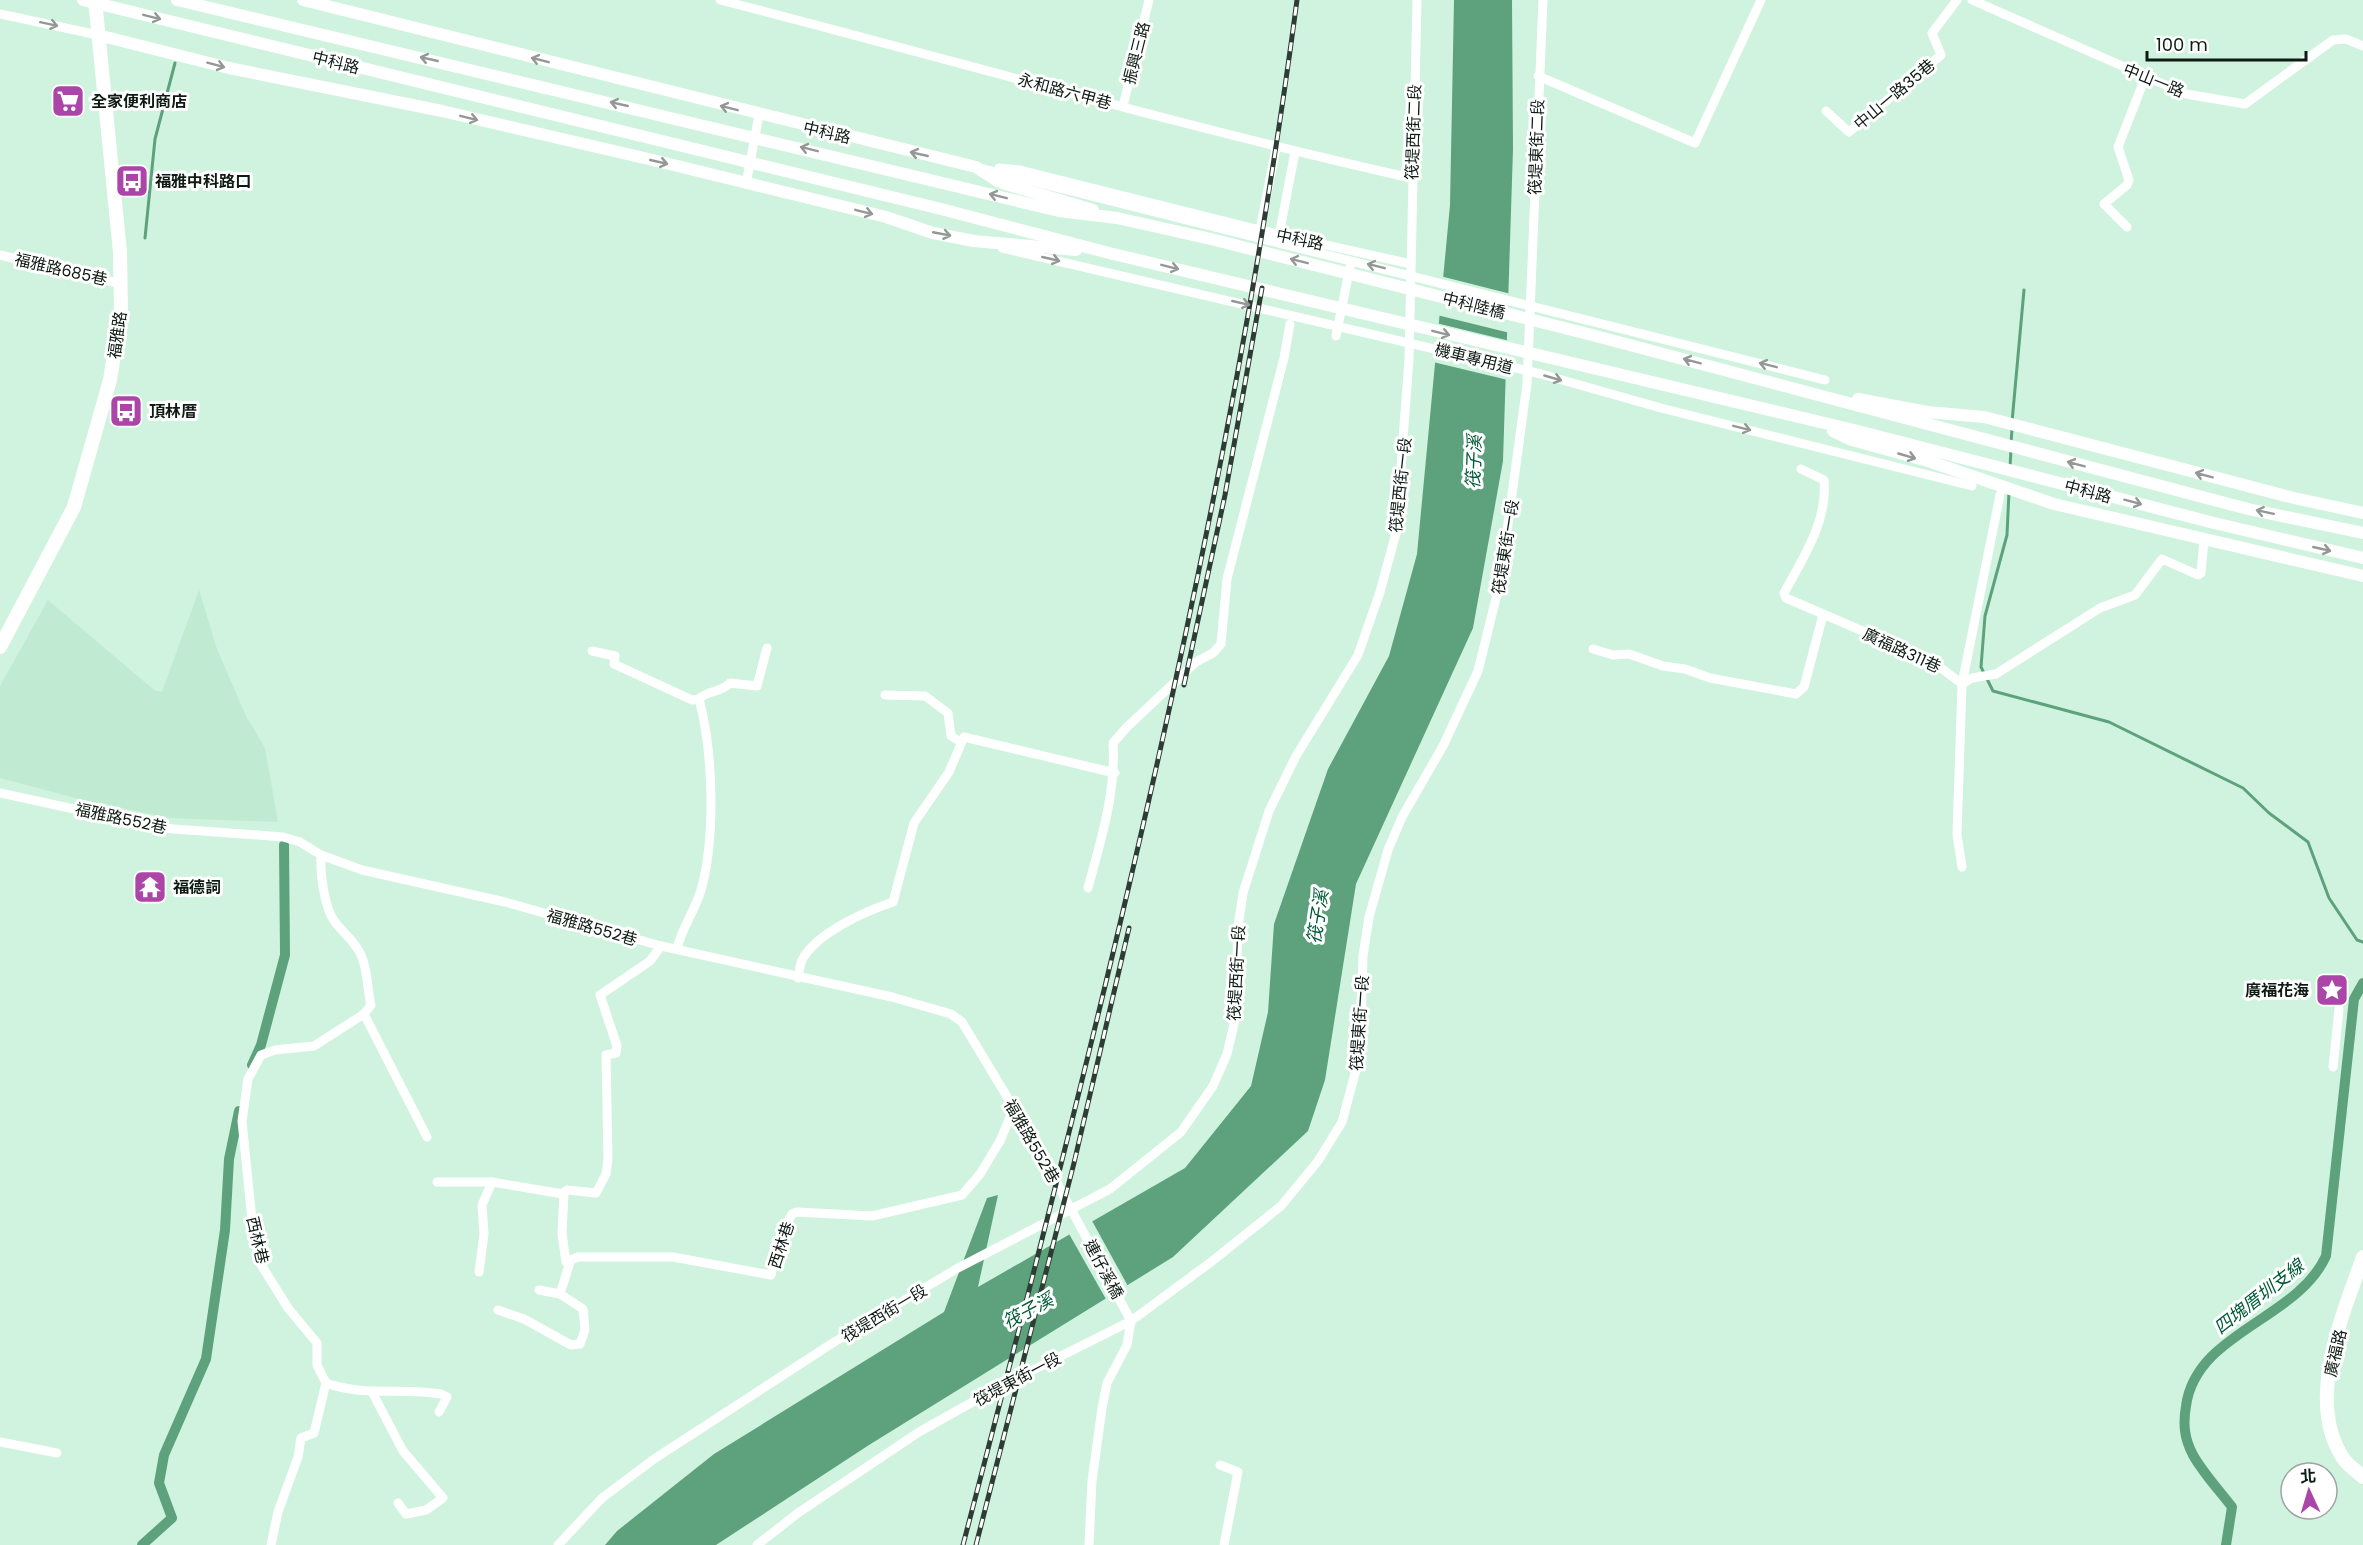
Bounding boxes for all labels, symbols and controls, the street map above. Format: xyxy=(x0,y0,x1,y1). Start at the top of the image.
one-way arrow xyxy=(142,11,161,23)
one-way arrow xyxy=(39,19,59,30)
street label: 振興三路 xyxy=(1118,19,1155,87)
scale bar xyxy=(2147,24,2306,62)
text: 100 m xyxy=(2156,32,2208,57)
street label: 中科路 xyxy=(310,46,362,79)
one-way arrow xyxy=(420,53,439,65)
one-way arrow xyxy=(531,54,550,65)
street label: 中山一路35巷 xyxy=(1849,54,1940,135)
street label: 中山一路 xyxy=(2120,58,2188,103)
one-way arrow xyxy=(206,60,225,72)
street label: 永和路六甲巷 xyxy=(1016,68,1114,115)
supermarket icon: 全家便利商店 xyxy=(50,83,86,119)
street label: 筏堤西街二段 xyxy=(1400,84,1427,180)
place label: 全家便利商店 xyxy=(91,90,187,113)
one-way arrow xyxy=(610,98,629,109)
street label: 筏堤東街二段 xyxy=(1523,99,1550,195)
one-way arrow xyxy=(720,101,739,113)
one-way arrow xyxy=(459,112,478,124)
street label: 中科路 xyxy=(801,116,853,149)
one-way arrow xyxy=(799,143,818,155)
one-way arrow xyxy=(909,147,928,159)
one-way arrow xyxy=(648,157,668,168)
bus stop icon: 福雅中科路口 xyxy=(114,163,150,199)
place label: 福雅中科路口 xyxy=(155,170,251,193)
one-way arrow xyxy=(989,189,1008,201)
one-way arrow xyxy=(854,206,873,218)
street label: 中科路 xyxy=(1274,223,1326,256)
one-way arrow xyxy=(931,229,951,240)
street label: 福雅路685巷 xyxy=(12,248,109,291)
one-way arrow xyxy=(1041,254,1060,266)
one-way arrow xyxy=(1290,255,1309,267)
one-way arrow xyxy=(1367,259,1386,271)
one-way arrow xyxy=(1160,262,1179,274)
street label: 中科陸橋 xyxy=(1440,287,1508,324)
one-way arrow xyxy=(1231,298,1250,310)
street label: 福雅路 xyxy=(103,310,132,360)
one-way arrow xyxy=(1432,327,1451,339)
street label: 機車專用道 xyxy=(1432,338,1515,379)
one-way arrow xyxy=(1683,355,1702,366)
one-way arrow xyxy=(1759,359,1778,371)
one-way arrow xyxy=(1543,372,1562,384)
bus stop icon: 頂林厝 xyxy=(108,393,144,429)
place label: 頂林厝 xyxy=(149,400,197,423)
one-way arrow xyxy=(1732,423,1751,435)
water label: 筏子溪 xyxy=(1460,432,1487,489)
street label: 筏堤西街一段 xyxy=(1384,436,1417,534)
one-way arrow xyxy=(1897,450,1916,462)
one-way arrow xyxy=(2067,458,2086,469)
one-way arrow xyxy=(2195,468,2214,480)
street label: 中科路 xyxy=(2062,474,2114,509)
one-way arrow xyxy=(2123,497,2142,509)
street label: 筏堤東街一段 xyxy=(1487,498,1524,596)
one-way arrow xyxy=(2255,506,2275,517)
one-way arrow xyxy=(2312,543,2331,555)
street label: 廣福路311巷 xyxy=(1859,622,1945,679)
street label: 福雅路552巷 xyxy=(73,798,169,839)
temple icon: 福德詞 xyxy=(132,869,168,905)
place label: 福德詞 xyxy=(173,876,221,899)
water label: 筏子溪 xyxy=(1301,885,1335,946)
street label: 福雅路552巷 xyxy=(544,904,640,951)
street label: 筏堤西街一段 xyxy=(1223,924,1250,1022)
place icon: 廣福花海 xyxy=(2314,972,2350,1008)
street label: 筏堤東街一段 xyxy=(1345,974,1374,1072)
place label: 廣福花海 xyxy=(2245,979,2309,1002)
street label: 福雅路552巷 xyxy=(998,1095,1065,1187)
street label: 西林巷 xyxy=(241,1214,274,1266)
street label: 西林巷 xyxy=(763,1219,800,1272)
street label: 連仔溪橋 xyxy=(1078,1236,1129,1303)
water label: 四塊厝圳支線 xyxy=(2208,1252,2311,1340)
street label: 筏堤西街一段 xyxy=(837,1279,931,1348)
water label: 筏子溪 xyxy=(998,1285,1060,1334)
street label: 廣福路 xyxy=(2319,1327,2352,1379)
street label: 筏堤東街一段 xyxy=(969,1347,1065,1412)
north arrow xyxy=(2279,1461,2339,1521)
text: 北 xyxy=(2299,1465,2317,1489)

